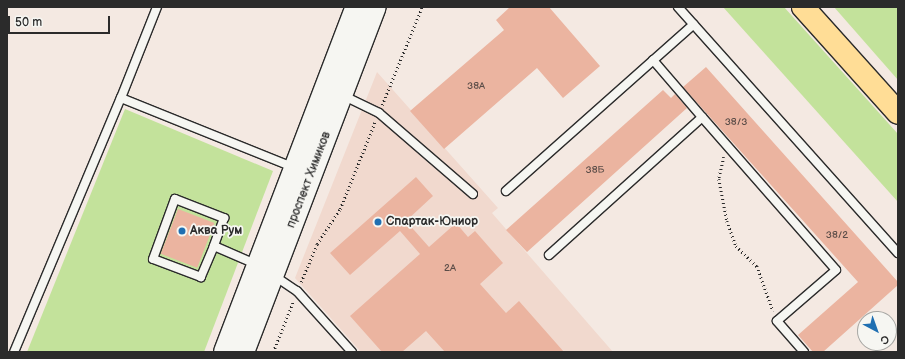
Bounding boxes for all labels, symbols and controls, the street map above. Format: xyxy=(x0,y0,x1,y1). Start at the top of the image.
scale bar xyxy=(10,8,112,34)
text: 50 m xyxy=(15,15,42,30)
house number: 38А xyxy=(467,81,485,93)
house number: 38/3 xyxy=(725,117,747,129)
street label: проспект Химиков xyxy=(284,130,334,230)
house number: 38Б xyxy=(586,165,604,177)
place label: Спартак-Юниор xyxy=(386,215,478,229)
marker: Спартак-Юниор xyxy=(373,217,383,227)
place label: Аква Рум xyxy=(190,224,242,238)
marker: Аква Рум xyxy=(177,226,187,236)
house number: 38/2 xyxy=(826,230,848,242)
house number: 2А xyxy=(444,263,456,275)
north arrow xyxy=(857,311,897,351)
text: С xyxy=(877,332,892,347)

